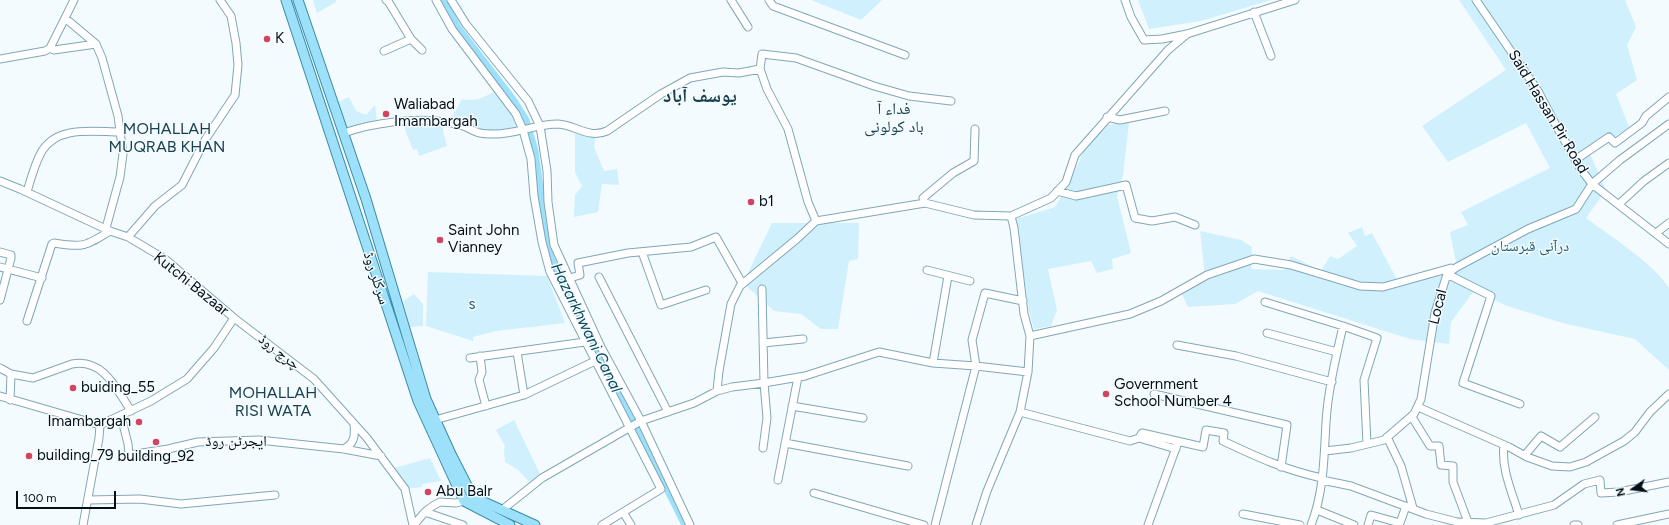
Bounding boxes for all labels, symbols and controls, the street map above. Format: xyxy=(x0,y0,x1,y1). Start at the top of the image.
place label: K xyxy=(275,30,284,48)
marker: K xyxy=(262,34,272,44)
street label: Said Hassan Pir Road xyxy=(1504,47,1592,177)
district label: یوسف آباد xyxy=(663,85,737,107)
place label: Waliabad Imambargah xyxy=(394,96,478,131)
district label: فداء آ باد کولونی xyxy=(864,99,924,137)
marker: Waliabad Imambargah xyxy=(381,109,391,119)
district label: MOHALLAH MUQRAB KHAN xyxy=(103,119,231,157)
place label: b1 xyxy=(759,193,774,211)
marker: b1 xyxy=(746,197,756,207)
place label: Saint John Vianney xyxy=(448,222,519,257)
marker: Saint John Vianney xyxy=(435,235,445,245)
park label: درآنی قبرستان xyxy=(1491,238,1569,256)
street label: Kutchi Bazaar xyxy=(150,248,232,320)
street label: سرکلر روڈ xyxy=(359,249,393,307)
water label: Hazarkhwani Canal xyxy=(546,260,626,396)
street label: Local xyxy=(1425,288,1451,326)
park label: s xyxy=(469,296,475,314)
street label: چرچ روڈ xyxy=(255,330,303,374)
place label: Government School Number 4 xyxy=(1114,376,1232,411)
place label: buiding_55 xyxy=(81,379,155,397)
marker: buiding_55 xyxy=(68,383,78,393)
district label: MOHALLAH RISI WATA xyxy=(225,383,321,421)
marker: Government School Number 4 xyxy=(1101,389,1111,399)
place label: Imambargah xyxy=(47,413,131,431)
marker: Imambargah xyxy=(134,417,144,427)
street label: ایجرٹن روڈ xyxy=(205,433,267,451)
marker: building_92 xyxy=(151,437,161,447)
place label: building_79 xyxy=(37,447,113,465)
place label: building_92 xyxy=(118,448,194,466)
marker: building_79 xyxy=(24,451,34,461)
north arrow xyxy=(1613,469,1653,509)
scale bar xyxy=(18,483,118,509)
place label: Abu Balr xyxy=(436,483,492,501)
text: N xyxy=(1614,486,1628,498)
marker: Abu Balr xyxy=(423,487,433,497)
text: 100 m xyxy=(23,491,57,505)

